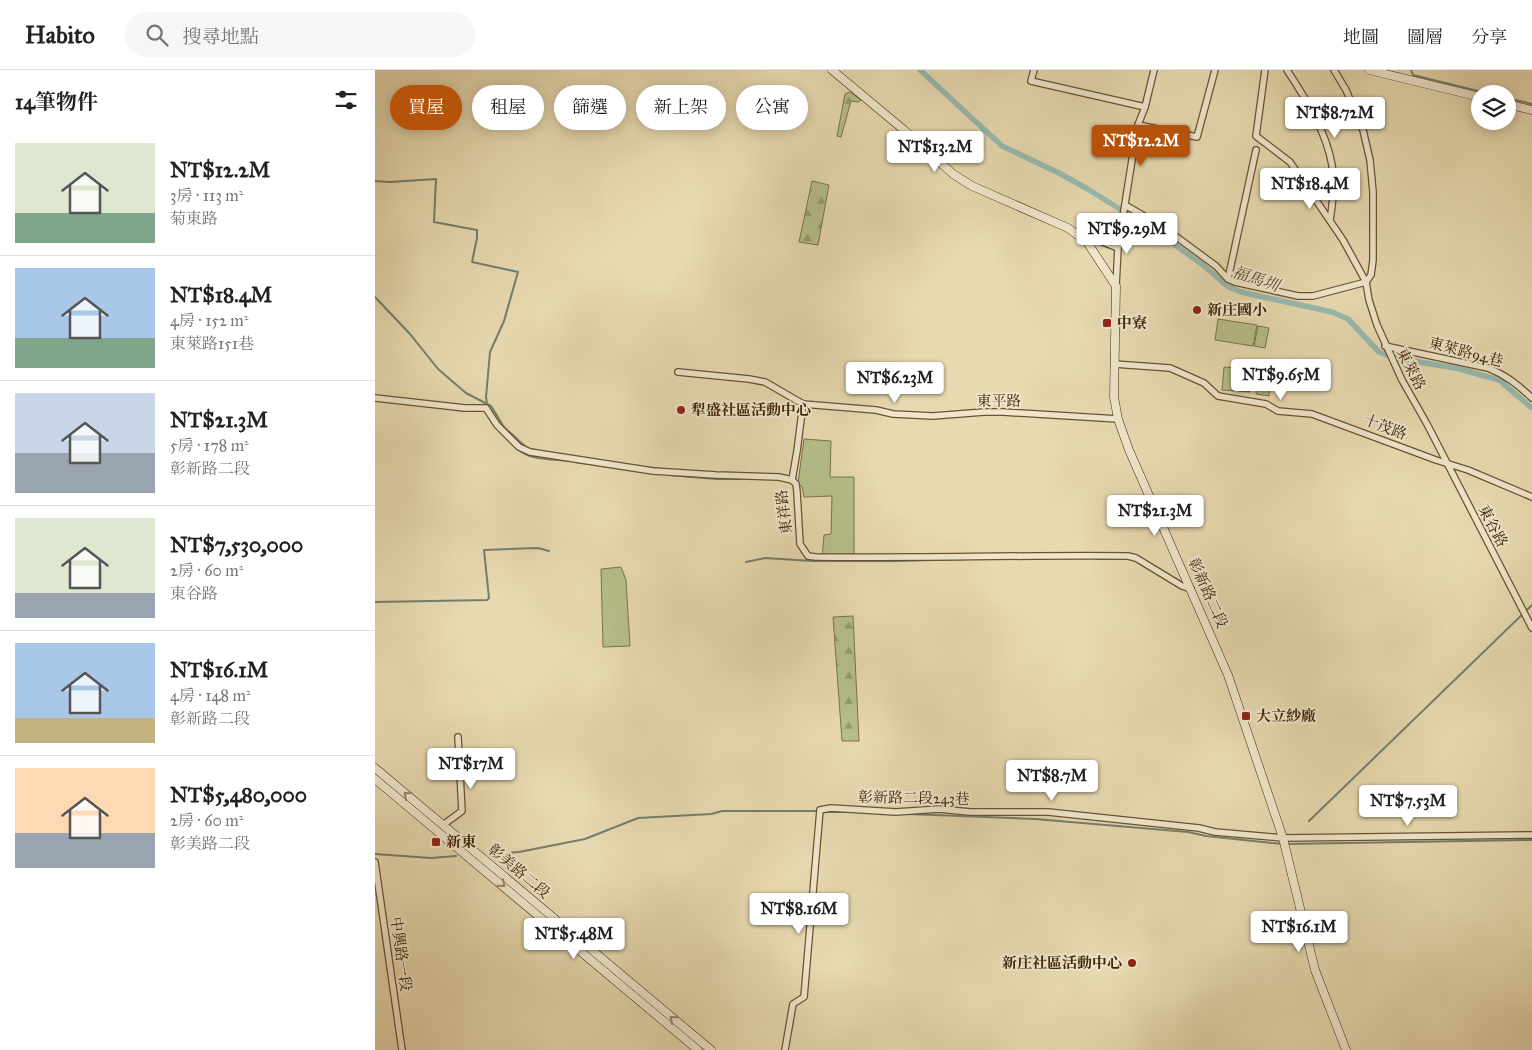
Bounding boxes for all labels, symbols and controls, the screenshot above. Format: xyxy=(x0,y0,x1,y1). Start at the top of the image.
search box xyxy=(125,12,475,57)
text: Habito xyxy=(25,20,95,50)
icon: search xyxy=(143,21,171,49)
text: 搜尋地點 xyxy=(183,25,259,48)
text: 地圖 xyxy=(1343,26,1379,48)
text: 圖層 xyxy=(1407,26,1443,48)
text: 分享 xyxy=(1471,26,1507,48)
chip: 買屋 xyxy=(390,85,462,130)
chip: 租屋 xyxy=(472,85,544,130)
chip: 篩選 xyxy=(554,85,626,130)
chip: 新上架 xyxy=(636,85,726,130)
chip: 公寓 xyxy=(736,85,808,130)
map controls xyxy=(1471,85,1516,130)
button: layers xyxy=(1471,85,1516,130)
icon: filters xyxy=(332,86,360,114)
text: 14筆物件 xyxy=(15,89,98,115)
pin: NT$8.72M xyxy=(1283,97,1387,139)
text: NT$8.72M xyxy=(1296,103,1374,122)
pin: NT$12.2M xyxy=(1089,124,1193,167)
pin: NT$13.2M xyxy=(883,131,987,173)
text: NT$12.2M xyxy=(1103,131,1179,150)
text: NT$13.2M xyxy=(898,137,972,156)
text: NT$12.2M xyxy=(170,157,270,183)
icon: home xyxy=(55,163,115,223)
pin: NT$18.4M xyxy=(1258,168,1362,210)
text: NT$18.4M xyxy=(1271,174,1349,193)
text: 3房 · 113 m² xyxy=(170,186,243,205)
text: 菊東路 xyxy=(170,209,218,228)
pin: NT$9.29M xyxy=(1075,212,1179,255)
text: NT$9.29M xyxy=(1087,219,1167,238)
water label: 福馬圳 xyxy=(1230,262,1284,296)
text: NT$18.4M xyxy=(170,282,272,308)
icon: home xyxy=(55,288,115,348)
place label: 新庄國小 xyxy=(1207,301,1267,319)
marker: 新庄國小 xyxy=(1191,304,1203,316)
text: 4房 · 152 m² xyxy=(170,311,248,330)
place label: 中寮 xyxy=(1117,314,1147,332)
marker: 中寮 xyxy=(1101,317,1113,329)
street label: 東萊路94巷 xyxy=(1427,333,1505,371)
text: 東萊路151巷 xyxy=(170,334,254,353)
street label: 東萊路 xyxy=(1393,345,1429,393)
pin: NT$9.65M xyxy=(1229,358,1333,401)
pin: NT$6.23M xyxy=(843,362,947,404)
text: NT$9.65M xyxy=(1242,365,1320,384)
text: NT$6.23M xyxy=(857,368,933,387)
street label: 東平路 xyxy=(976,392,1022,410)
place label: 犁盛社區活動中心 xyxy=(691,401,811,419)
marker: 犁盛社區活動中心 xyxy=(675,404,687,416)
text: NT$21.3M xyxy=(170,407,268,433)
street label: 十茂路 xyxy=(1361,411,1409,443)
icon: home xyxy=(55,413,115,473)
text: 5房 · 178 m² xyxy=(170,436,249,455)
text: 彰新路二段 xyxy=(170,459,250,478)
street label: 東祥路 xyxy=(772,489,796,535)
pin: NT$21.3M xyxy=(1103,494,1207,537)
text: NT$21.3M xyxy=(1118,501,1192,520)
street label: 東谷路 xyxy=(1474,502,1512,550)
text: NT$7,530,000 xyxy=(170,532,303,558)
icon: home xyxy=(55,538,115,598)
street label: 彰新路二段 xyxy=(1185,555,1231,631)
text: 2房 · 60 m² xyxy=(170,561,243,580)
text: 東谷路 xyxy=(170,584,218,603)
text: NT$16.1M xyxy=(170,657,268,683)
icon: home xyxy=(55,663,115,723)
text: 4房 · 148 m² xyxy=(170,686,251,705)
place label: 大立紗廠 xyxy=(1256,707,1316,725)
text: 彰新路二段 xyxy=(170,709,250,728)
marker: 大立紗廠 xyxy=(1240,710,1252,722)
pin: NT$17M xyxy=(430,748,512,790)
text: NT$17M xyxy=(438,754,504,773)
pin: NT$8.7M xyxy=(1006,760,1098,802)
text: NT$8.7M xyxy=(1017,766,1087,785)
text: NT$5,480,000 xyxy=(170,782,307,808)
pin: NT$7.53M xyxy=(1356,784,1460,827)
icon: home xyxy=(55,788,115,848)
street label: 彰新路二段243巷 xyxy=(858,788,970,808)
one-way arrow xyxy=(403,791,412,800)
text: NT$7.53M xyxy=(1370,791,1446,810)
text: 2房 · 60 m² xyxy=(170,811,243,830)
place label: 新東 xyxy=(446,833,477,851)
text: 彰美路二段 xyxy=(170,834,250,853)
marker: 新東 xyxy=(430,836,442,848)
street label: 彰美路二段 xyxy=(484,840,554,902)
one-way arrow xyxy=(496,879,505,888)
pin: NT$8.16M xyxy=(747,892,851,935)
text: NT$8.16M xyxy=(761,899,837,918)
pin: NT$16.1M xyxy=(1247,910,1351,953)
street label: 中興路一段 xyxy=(387,916,415,992)
text: NT$16.1M xyxy=(1262,917,1336,936)
pin: NT$5.48M xyxy=(522,918,626,960)
text: NT$5.48M xyxy=(535,924,613,943)
place label: 新庄社區活動中心 xyxy=(1002,954,1122,972)
marker: 新庄社區活動中心 xyxy=(1126,957,1138,969)
one-way arrow xyxy=(670,1015,679,1024)

